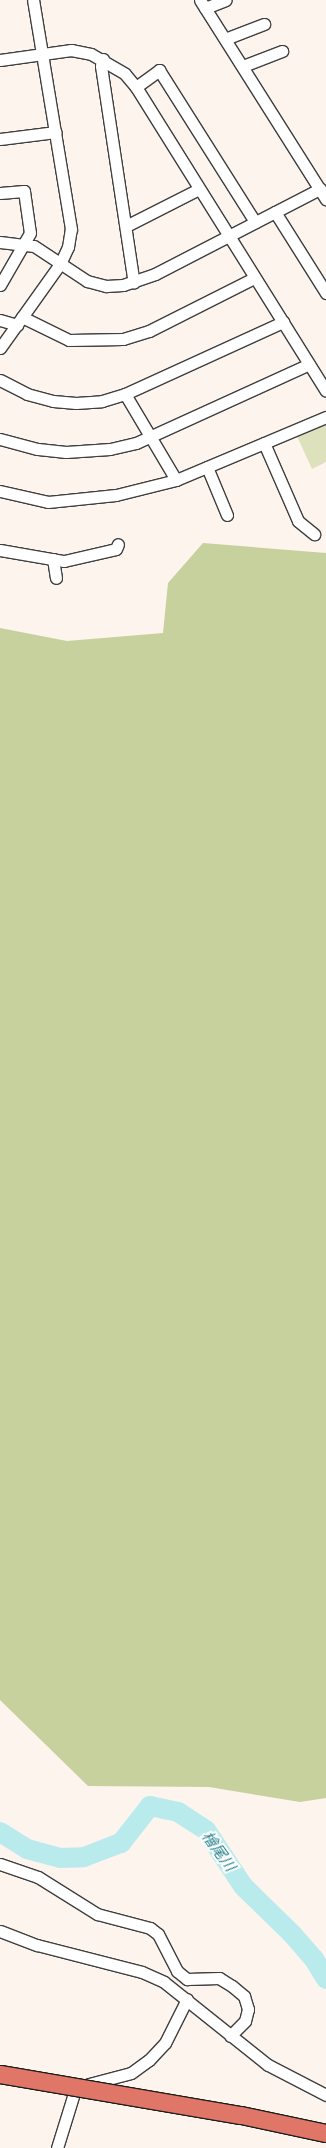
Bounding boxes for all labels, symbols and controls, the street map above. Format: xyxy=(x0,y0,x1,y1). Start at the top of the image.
water label: 檜尾川 xyxy=(198,1828,240,1874)

